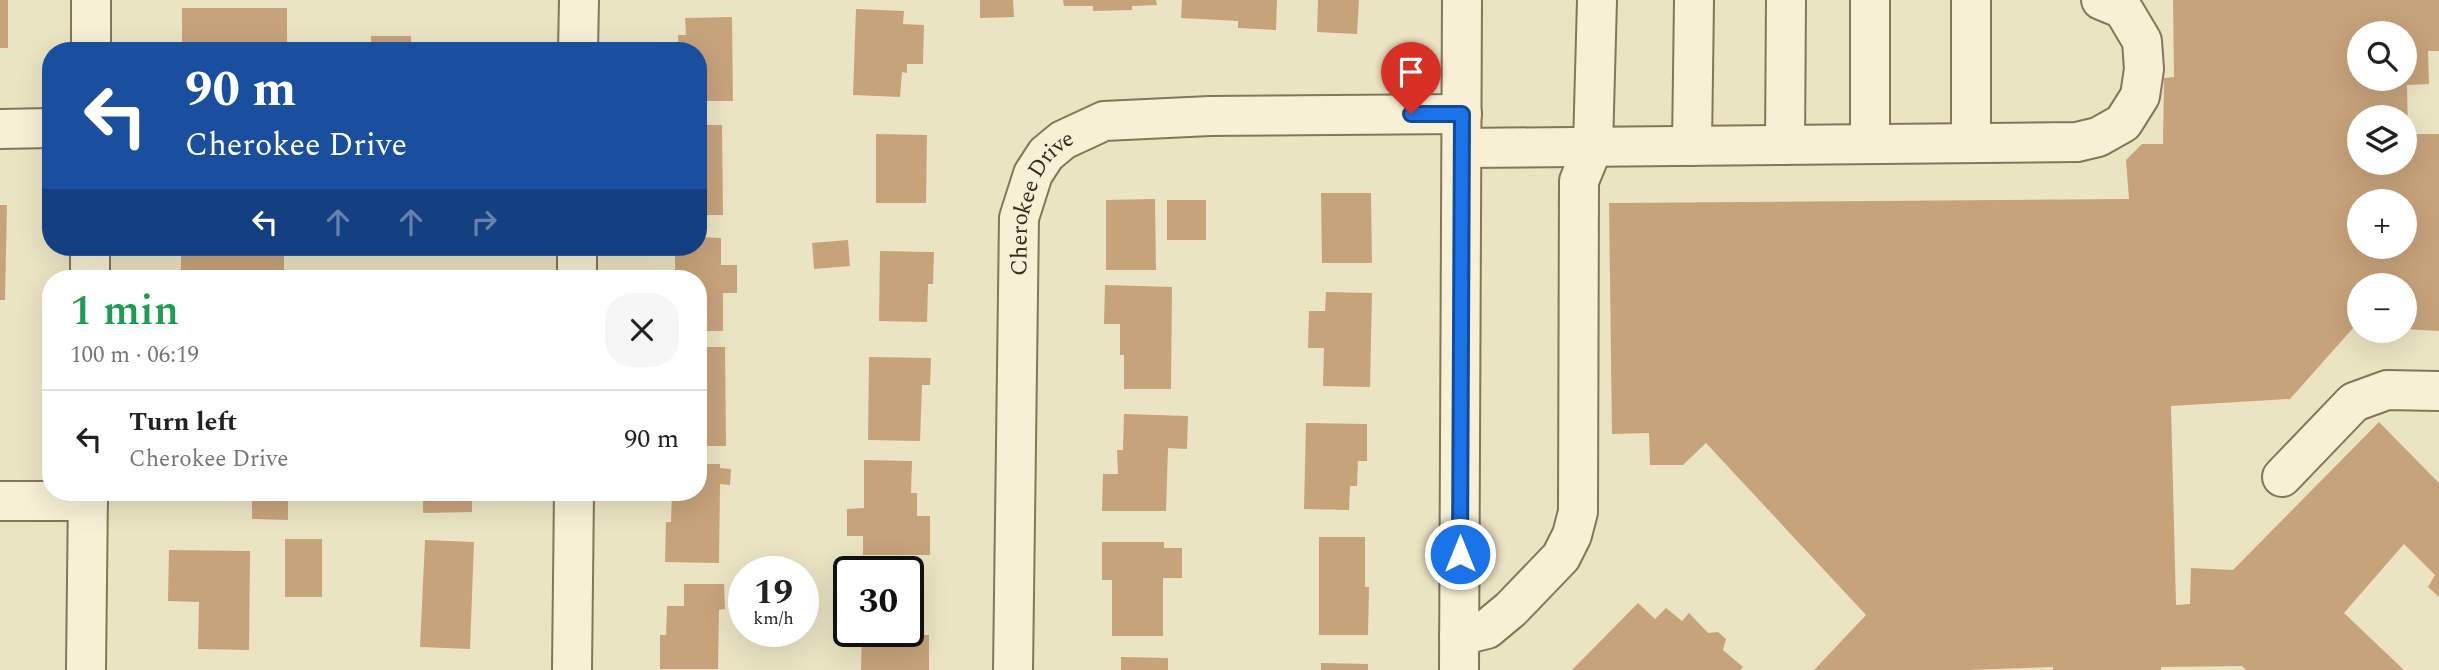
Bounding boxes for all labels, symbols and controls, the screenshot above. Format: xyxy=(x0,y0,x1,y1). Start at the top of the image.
map controls xyxy=(2347,21,2417,343)
button: search xyxy=(2347,21,2417,91)
pin xyxy=(1381,42,1441,114)
text: 90 m xyxy=(185,53,296,128)
icon: arrive xyxy=(1392,53,1430,91)
icon: left xyxy=(70,70,161,161)
button: layers xyxy=(2347,105,2417,175)
text: Cherokee Drive xyxy=(185,121,407,170)
street label: Cherokee Drive xyxy=(1002,121,1080,276)
button: + xyxy=(2347,189,2417,259)
icon: left xyxy=(246,203,284,241)
icon: ahead xyxy=(319,203,357,241)
icon: ahead xyxy=(392,203,430,241)
icon: right xyxy=(465,203,503,241)
button: − xyxy=(2347,273,2417,343)
text: 1 min xyxy=(70,280,179,343)
button: close xyxy=(605,293,679,367)
text: 100 m · 06:19 xyxy=(70,338,199,373)
text: Turn left xyxy=(129,402,237,442)
text: 90 m xyxy=(624,419,679,459)
icon: left xyxy=(70,420,108,458)
text: Cherokee Drive xyxy=(129,442,288,477)
position arrow xyxy=(1423,517,1497,591)
speed limit sign: 30 xyxy=(833,556,924,647)
text: 19 xyxy=(754,566,793,619)
text: km/h xyxy=(753,605,794,632)

